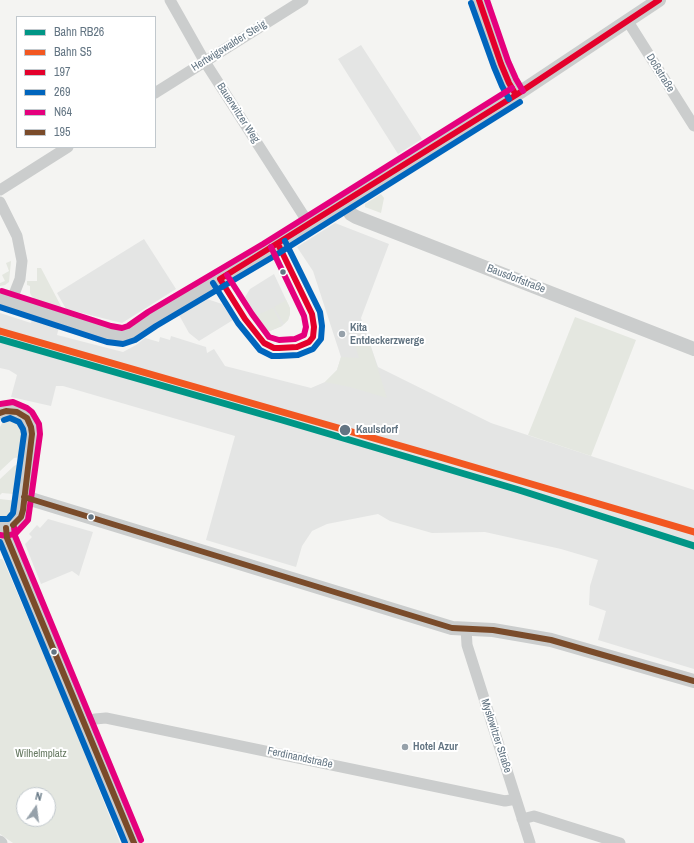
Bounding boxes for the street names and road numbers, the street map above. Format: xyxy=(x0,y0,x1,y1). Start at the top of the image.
street label: Hertwigswalder Steig xyxy=(189,18,269,74)
street label: Doßstraße xyxy=(643,51,677,95)
street label: Bauerwitzer Weg xyxy=(214,80,262,146)
street label: Bausdorfstraße xyxy=(485,262,547,296)
street label: Myslowitzer Straße xyxy=(478,697,514,775)
street label: Ferdinandstraße xyxy=(266,745,334,771)

